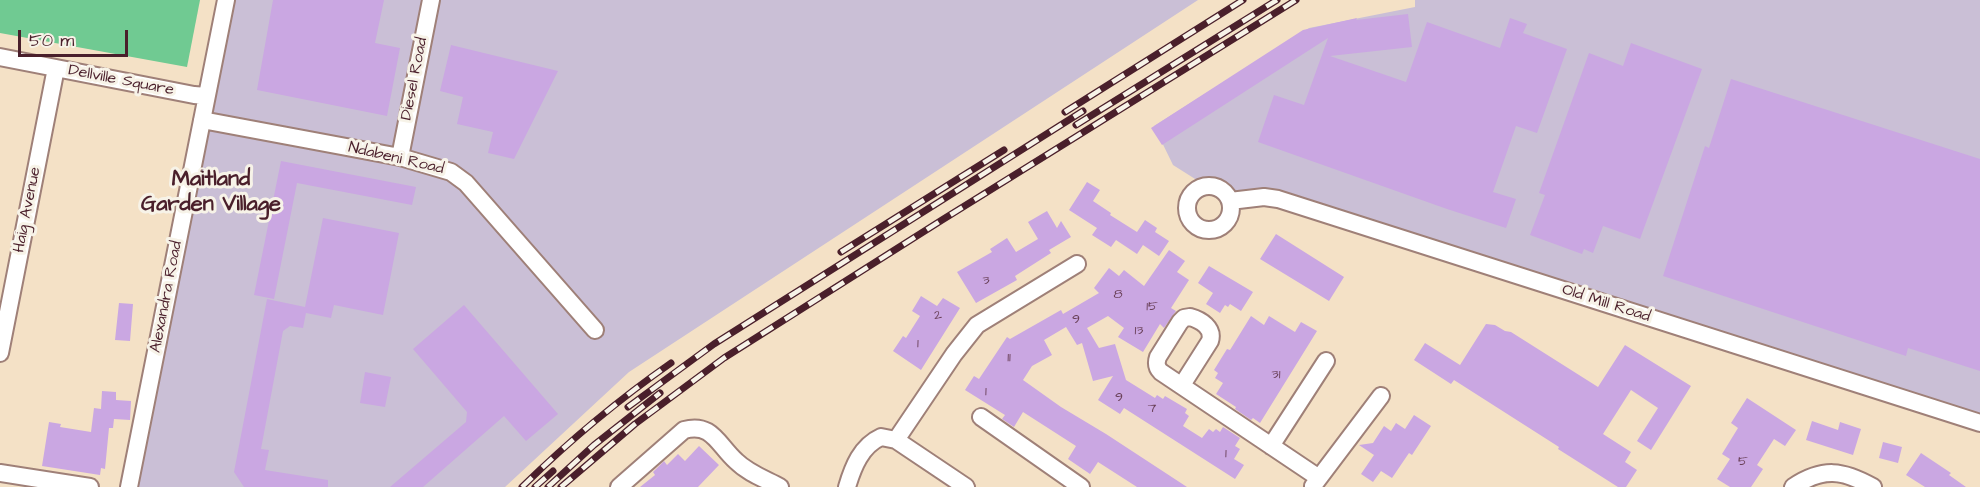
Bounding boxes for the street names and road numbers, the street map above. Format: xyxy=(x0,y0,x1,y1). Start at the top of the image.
street label: Diesel Road xyxy=(398,36,432,122)
street label: Dellville Square xyxy=(67,61,175,101)
street label: Ndabeni Road xyxy=(346,139,446,179)
street label: Haig Avenue xyxy=(10,166,46,254)
street label: Alexandra Road xyxy=(147,239,187,355)
street label: Old Mill Road xyxy=(1559,281,1653,327)

